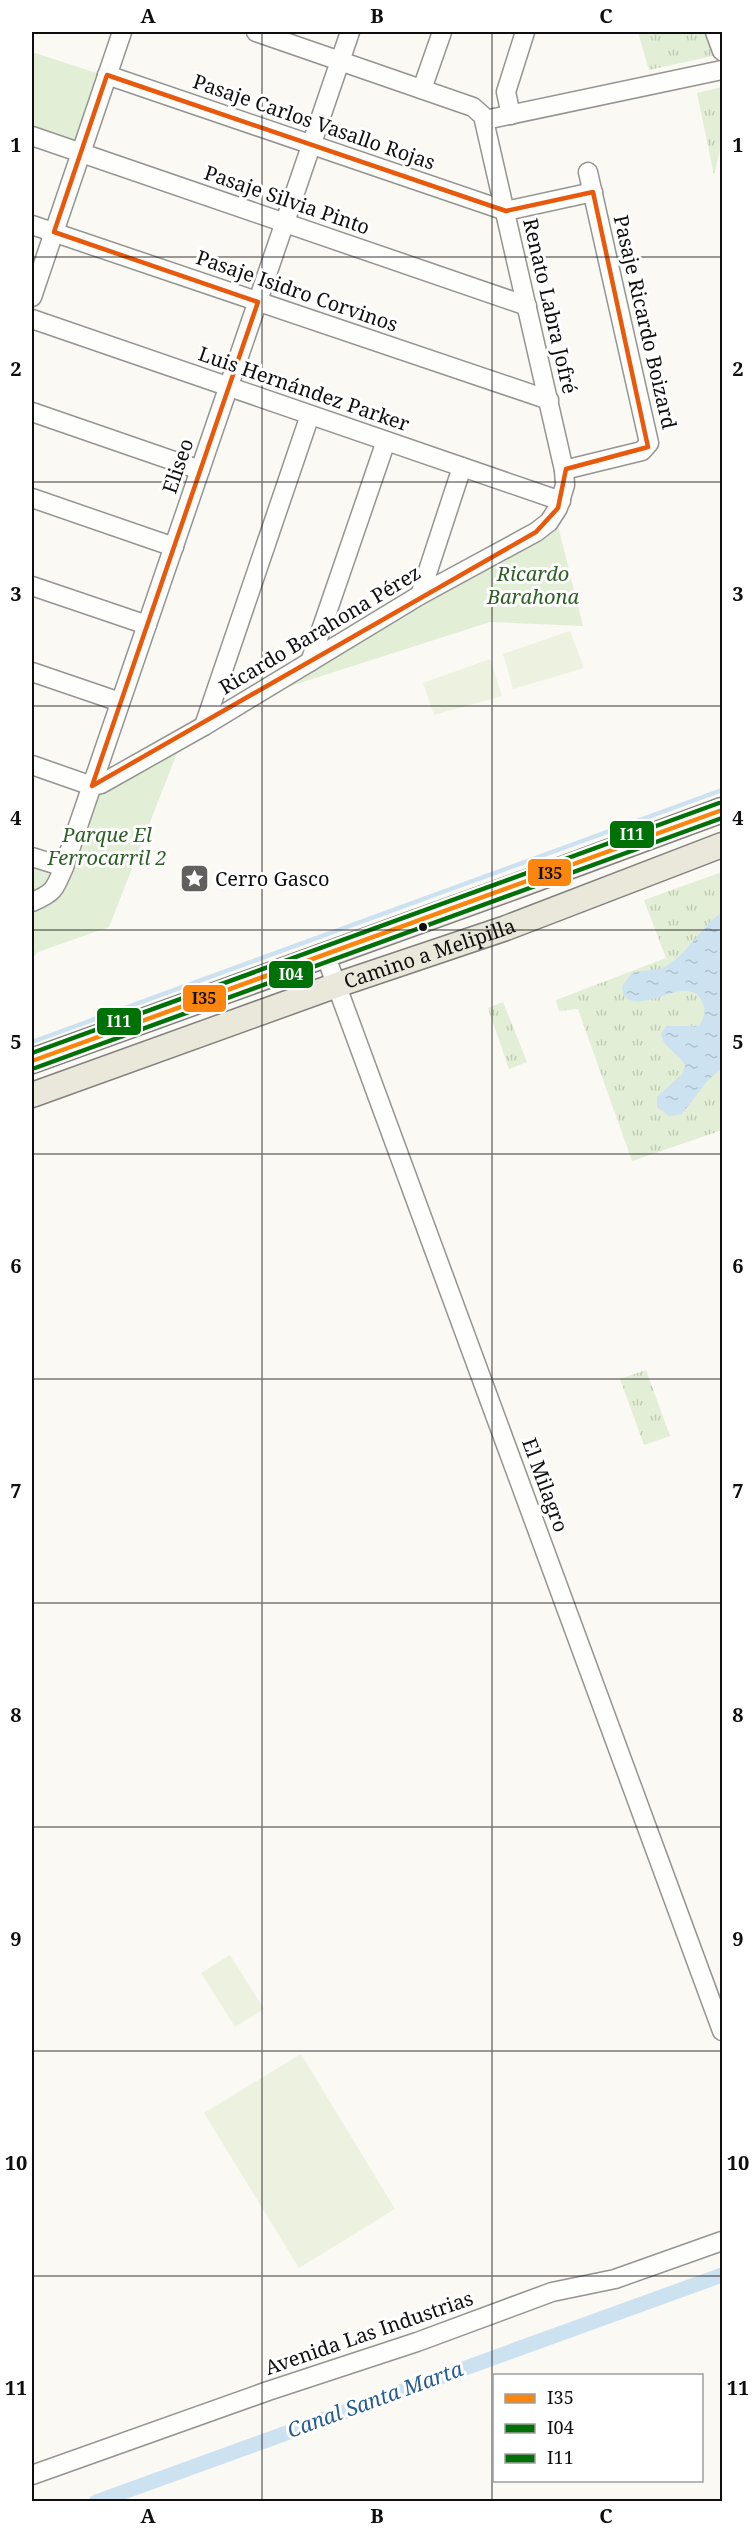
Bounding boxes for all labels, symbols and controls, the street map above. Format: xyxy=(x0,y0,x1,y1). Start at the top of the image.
text: A xyxy=(140,2,156,29)
text: B xyxy=(370,2,384,29)
text: C xyxy=(599,2,613,29)
street label: Pasaje Carlos Vasallo Rojas xyxy=(190,67,439,176)
text: 1 xyxy=(10,131,22,158)
text: 1 xyxy=(732,131,744,158)
street label: Pasaje Silvia Pinto xyxy=(201,159,374,241)
street label: Pasaje Ricardo Boizard xyxy=(608,212,683,432)
street label: Renato Labra Jofré xyxy=(517,215,584,396)
street label: Pasaje Isidro Corvinos xyxy=(193,243,402,338)
street label: Luis Hernández Parker xyxy=(195,340,414,438)
text: 2 xyxy=(10,355,22,382)
text: 2 xyxy=(732,355,744,382)
street label: Eliseo xyxy=(156,435,199,497)
street label: Ricardo Barahona Pérez xyxy=(214,559,425,700)
park label: Ricardo Barahona xyxy=(486,560,580,610)
text: 3 xyxy=(10,580,22,607)
text: 3 xyxy=(732,580,744,607)
text: 4 xyxy=(10,804,22,831)
text: 4 xyxy=(732,804,744,831)
line badge: I11 xyxy=(609,820,655,849)
park label: Parque El Ferrocarril 2 xyxy=(46,821,167,871)
text: I11 xyxy=(620,823,644,845)
line badge: I35 xyxy=(527,858,572,887)
text: I35 xyxy=(538,862,562,884)
place icon: Cerro Gasco xyxy=(178,863,210,895)
place label: Cerro Gasco xyxy=(215,865,330,892)
street label: Camino a Melipilla xyxy=(340,912,519,995)
unlabelled marker xyxy=(417,921,429,933)
line badge: I04 xyxy=(268,960,314,989)
text: I04 xyxy=(279,963,303,985)
line badge: I35 xyxy=(182,984,227,1013)
text: I35 xyxy=(192,987,216,1009)
line badge: I11 xyxy=(96,1007,142,1036)
text: I11 xyxy=(107,1010,131,1032)
text: 5 xyxy=(10,1028,22,1055)
text: 5 xyxy=(732,1028,744,1055)
text: 6 xyxy=(10,1252,22,1279)
text: 6 xyxy=(732,1252,744,1279)
street label: El Milagro xyxy=(516,1434,575,1536)
text: 7 xyxy=(10,1477,22,1504)
text: 7 xyxy=(732,1477,744,1504)
text: 8 xyxy=(10,1701,22,1728)
text: 8 xyxy=(732,1701,744,1728)
text: 9 xyxy=(10,1925,22,1952)
text: 9 xyxy=(732,1925,744,1952)
text: 10 xyxy=(5,2149,27,2176)
text: 10 xyxy=(727,2149,749,2176)
street label: Avenida Las Industrias xyxy=(261,2284,477,2381)
water label: Canal Santa Marta xyxy=(283,2354,467,2444)
text: 11 xyxy=(5,2374,27,2401)
legend xyxy=(493,2374,703,2482)
text: 11 xyxy=(727,2374,749,2401)
text: I35 xyxy=(547,2385,574,2409)
text: I04 xyxy=(547,2415,574,2439)
text: I11 xyxy=(547,2445,574,2469)
text: A xyxy=(140,2502,156,2529)
text: B xyxy=(370,2502,384,2529)
text: C xyxy=(599,2502,613,2529)

